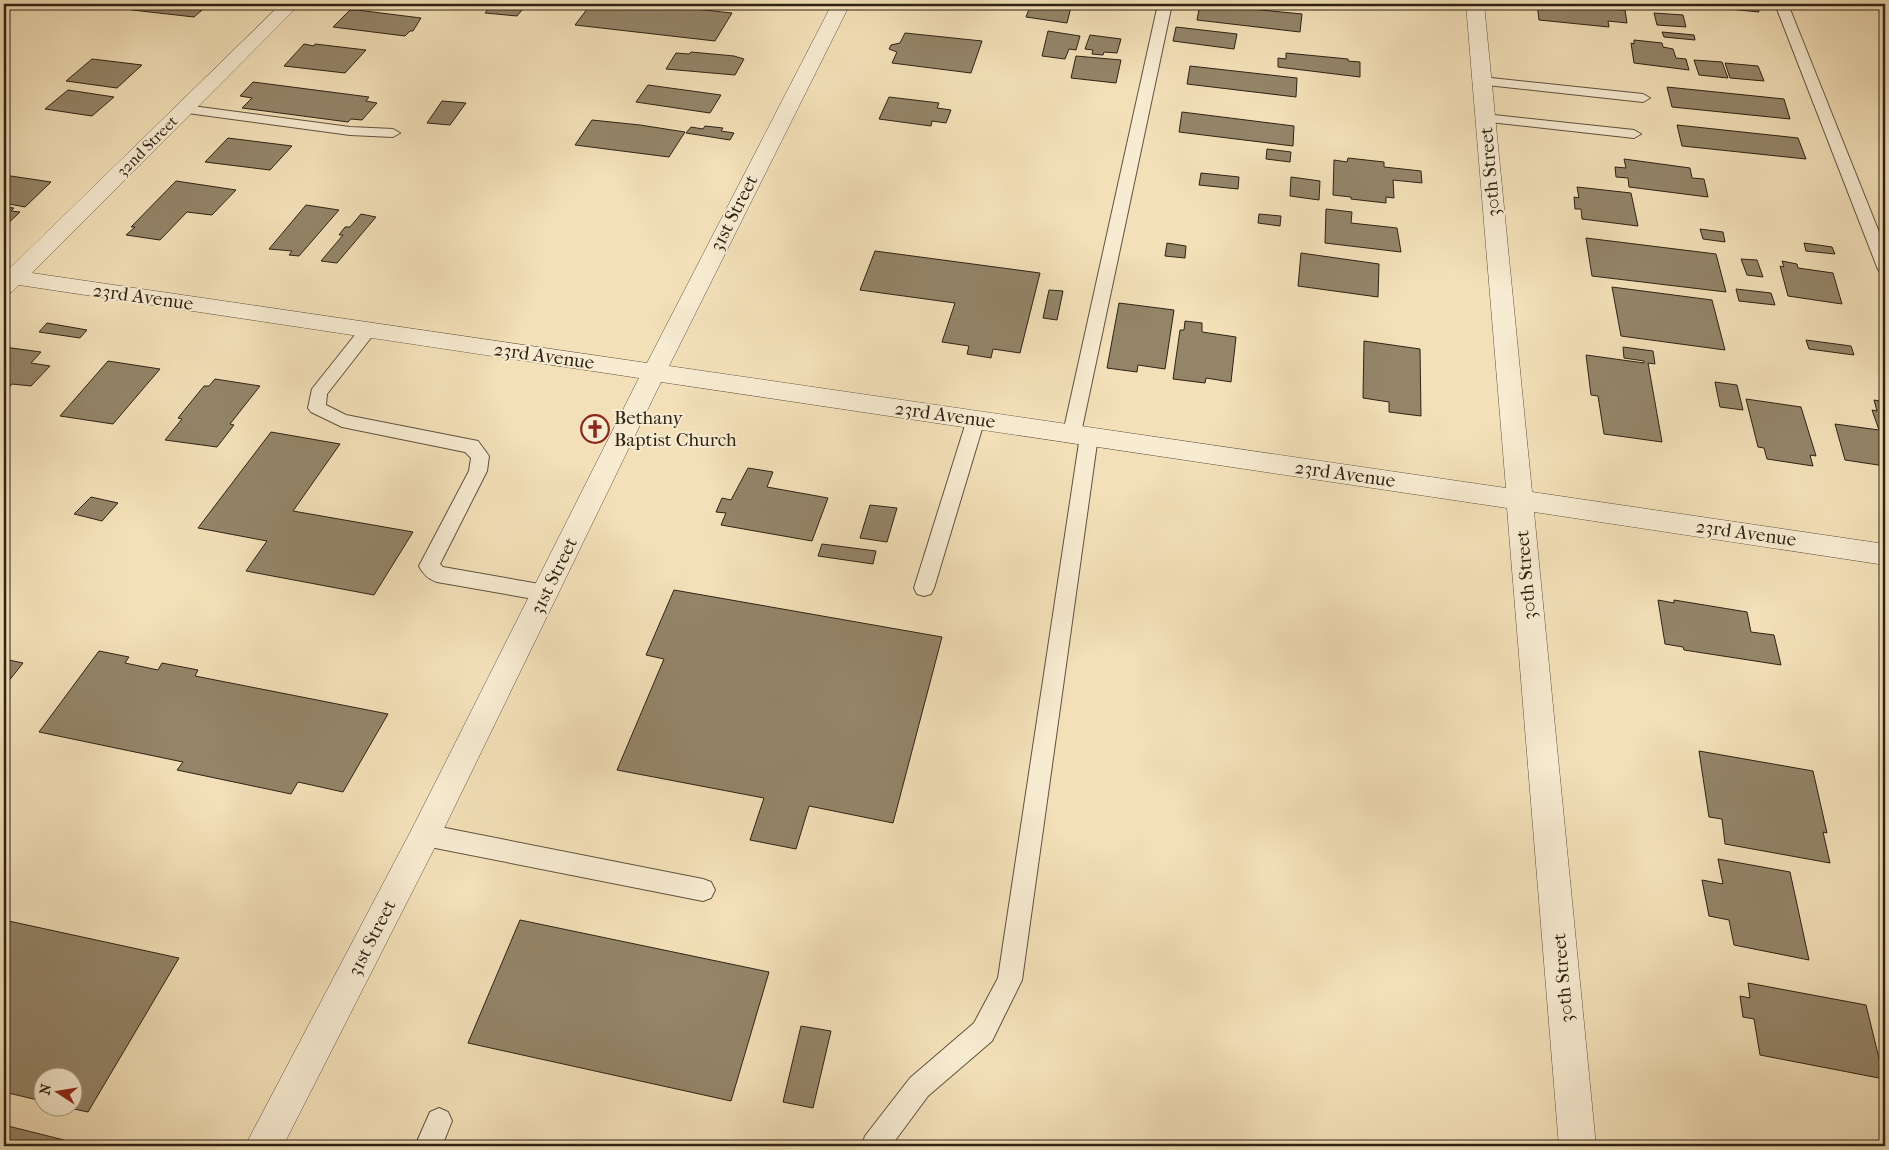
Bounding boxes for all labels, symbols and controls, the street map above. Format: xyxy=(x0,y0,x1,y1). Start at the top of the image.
street label: 32nd Street xyxy=(113,111,182,180)
street label: 30th Street xyxy=(1475,126,1505,218)
street label: 31st Street xyxy=(705,171,763,255)
street label: 23rd Avenue xyxy=(91,279,195,315)
street label: 23rd Avenue xyxy=(492,338,596,374)
street label: 23rd Avenue xyxy=(893,397,997,433)
place label: Bethany Baptist Church xyxy=(614,407,737,451)
church icon: Bethany Baptist Church xyxy=(580,414,610,444)
street label: 23rd Avenue xyxy=(1293,456,1397,492)
street label: 23rd Avenue xyxy=(1694,515,1798,551)
street label: 30th Street xyxy=(1511,529,1541,621)
street label: 31st Street xyxy=(526,534,582,618)
street label: 31st Street xyxy=(343,896,401,980)
street label: 30th Street xyxy=(1548,932,1578,1024)
north arrow xyxy=(32,1068,82,1118)
text: N xyxy=(36,1082,55,1096)

